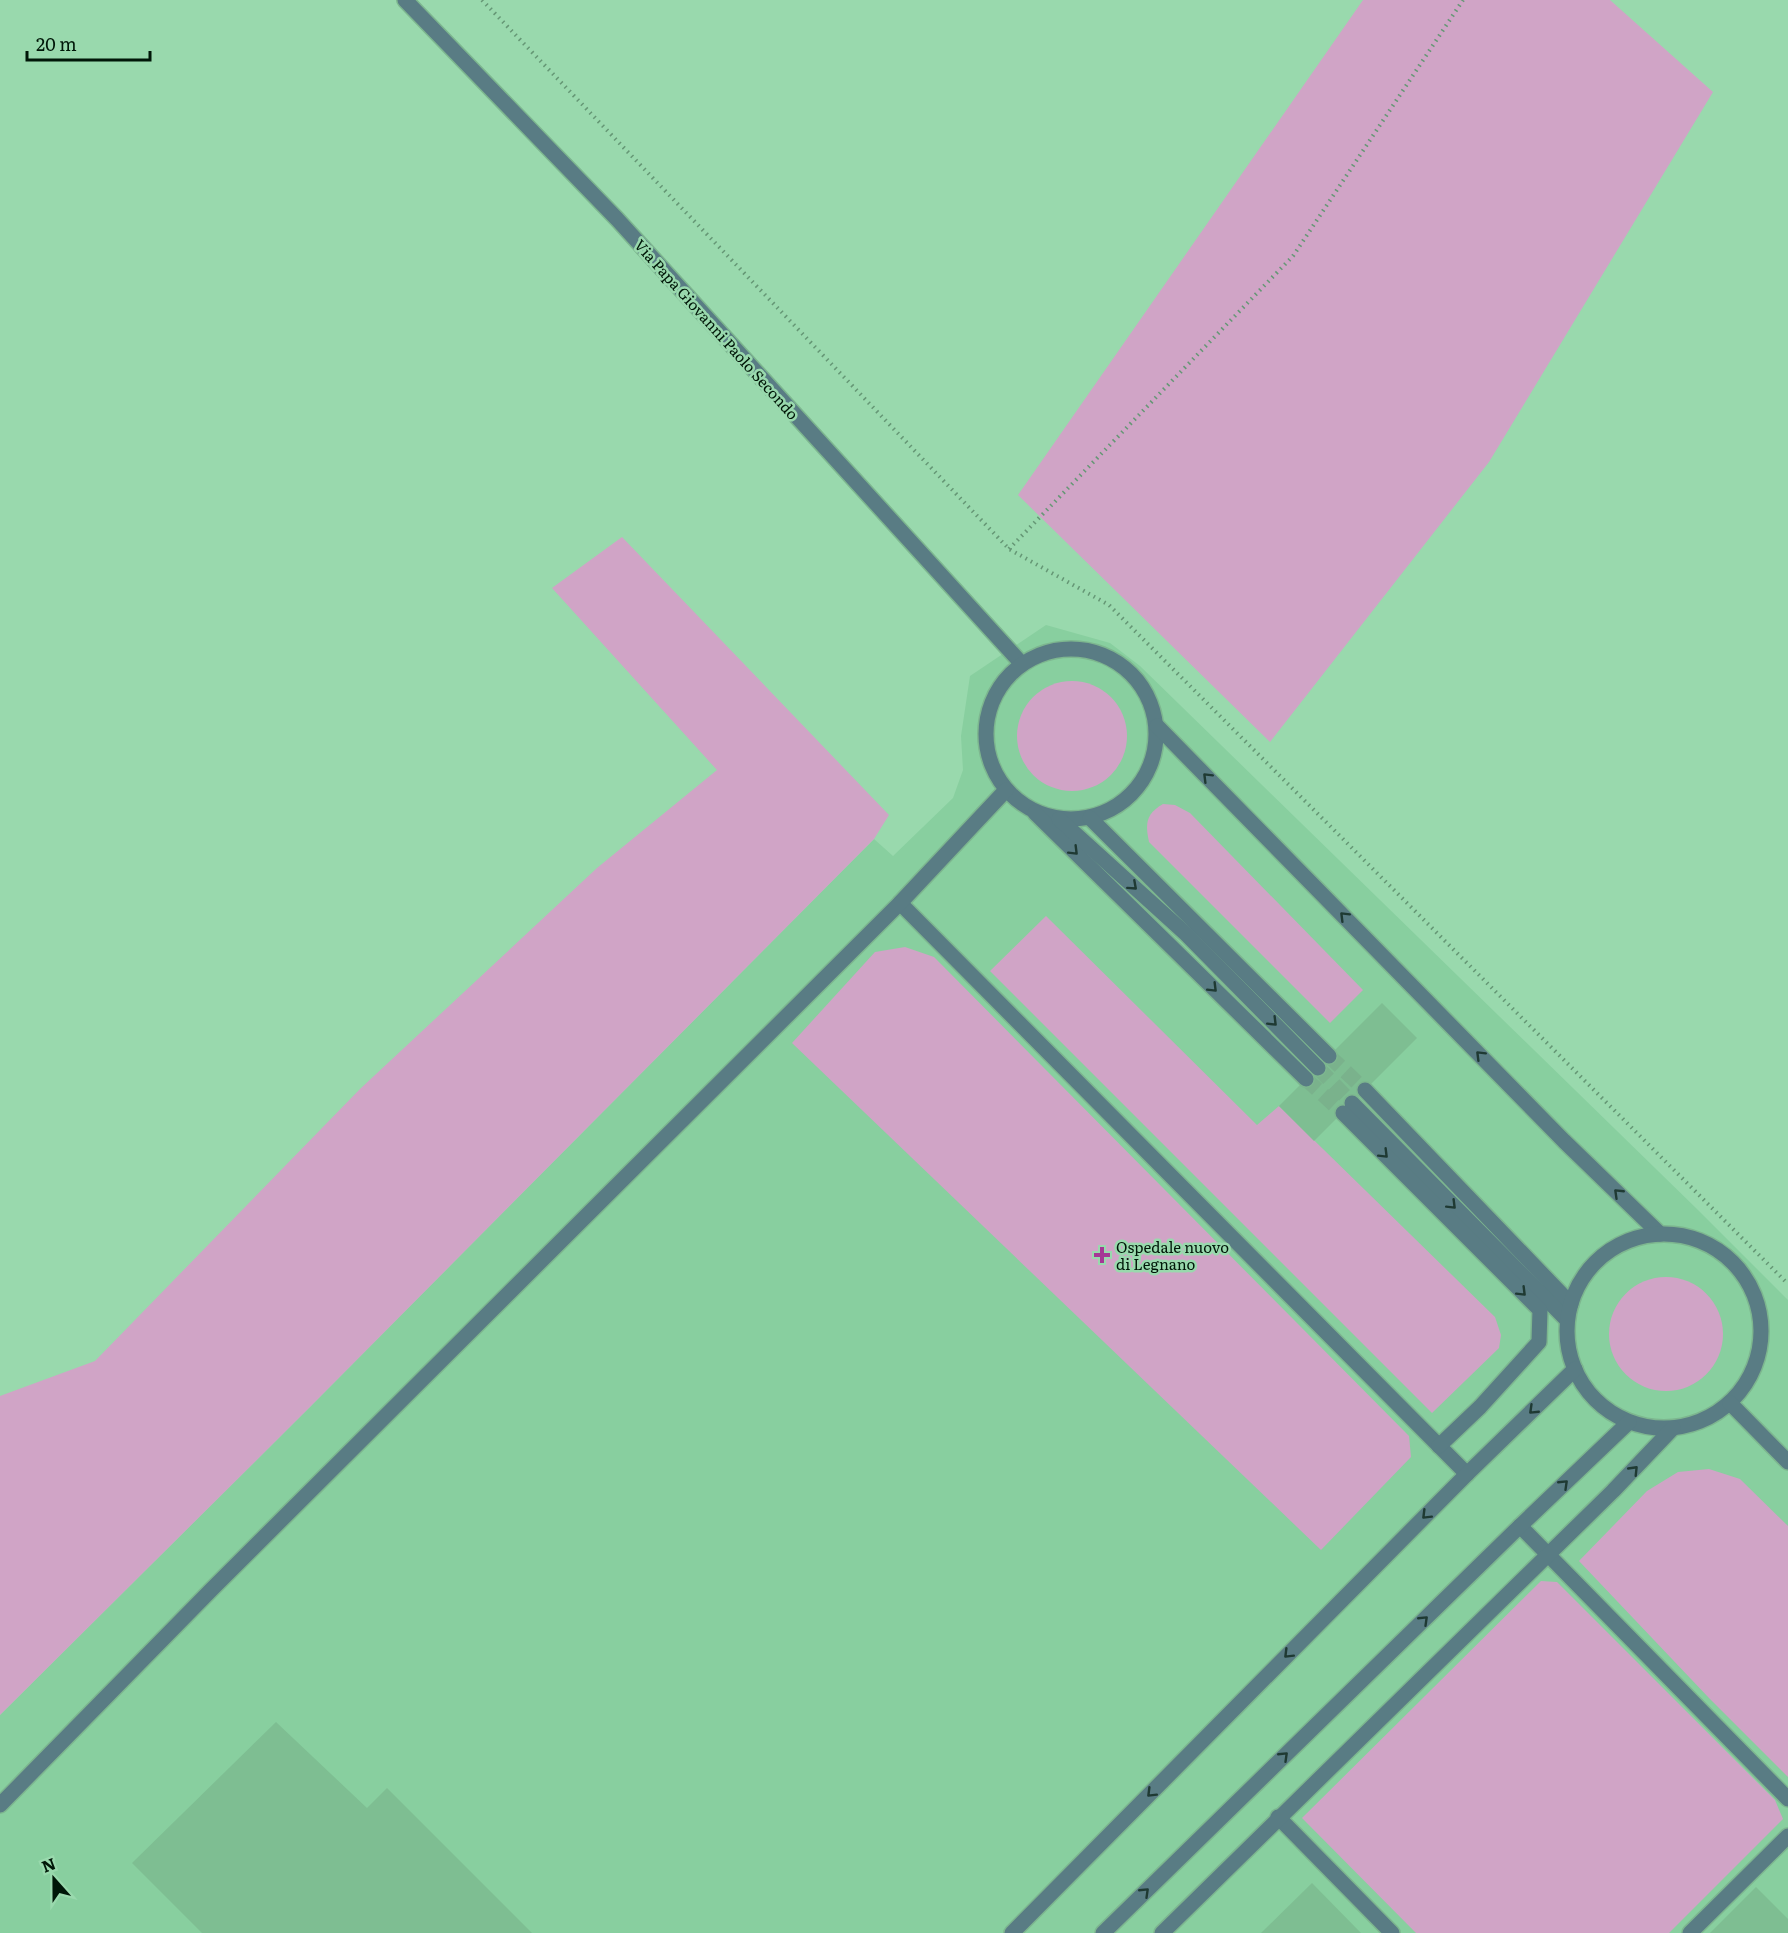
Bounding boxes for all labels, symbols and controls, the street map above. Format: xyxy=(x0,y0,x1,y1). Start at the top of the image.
scale bar xyxy=(27,24,150,62)
text: 20 m xyxy=(36,30,77,57)
street label: Via Papa Giovanni Paolo Secondo xyxy=(629,234,805,425)
one-way arrow xyxy=(1203,774,1214,784)
one-way arrow xyxy=(1067,844,1078,855)
one-way arrow xyxy=(1126,879,1137,890)
one-way arrow xyxy=(1340,913,1351,924)
one-way arrow xyxy=(1206,981,1217,992)
one-way arrow xyxy=(1265,1015,1276,1026)
one-way arrow xyxy=(1477,1052,1488,1063)
one-way arrow xyxy=(1378,1147,1388,1158)
one-way arrow xyxy=(1615,1190,1626,1201)
one-way arrow xyxy=(1445,1197,1456,1208)
place label: Ospedale nuovo di Legnano xyxy=(1116,1235,1229,1275)
marker: Ospedale nuovo di Legnano xyxy=(1093,1246,1111,1264)
one-way arrow xyxy=(1515,1286,1526,1296)
one-way arrow xyxy=(1529,1403,1539,1414)
one-way arrow xyxy=(1627,1466,1638,1477)
one-way arrow xyxy=(1557,1480,1568,1491)
one-way arrow xyxy=(1422,1508,1433,1519)
one-way arrow xyxy=(1416,1616,1427,1627)
one-way arrow xyxy=(1285,1647,1295,1658)
one-way arrow xyxy=(1278,1752,1288,1763)
one-way arrow xyxy=(1148,1785,1159,1796)
north arrow xyxy=(24,1849,84,1909)
text: N xyxy=(38,1850,59,1878)
one-way arrow xyxy=(1138,1888,1148,1899)

